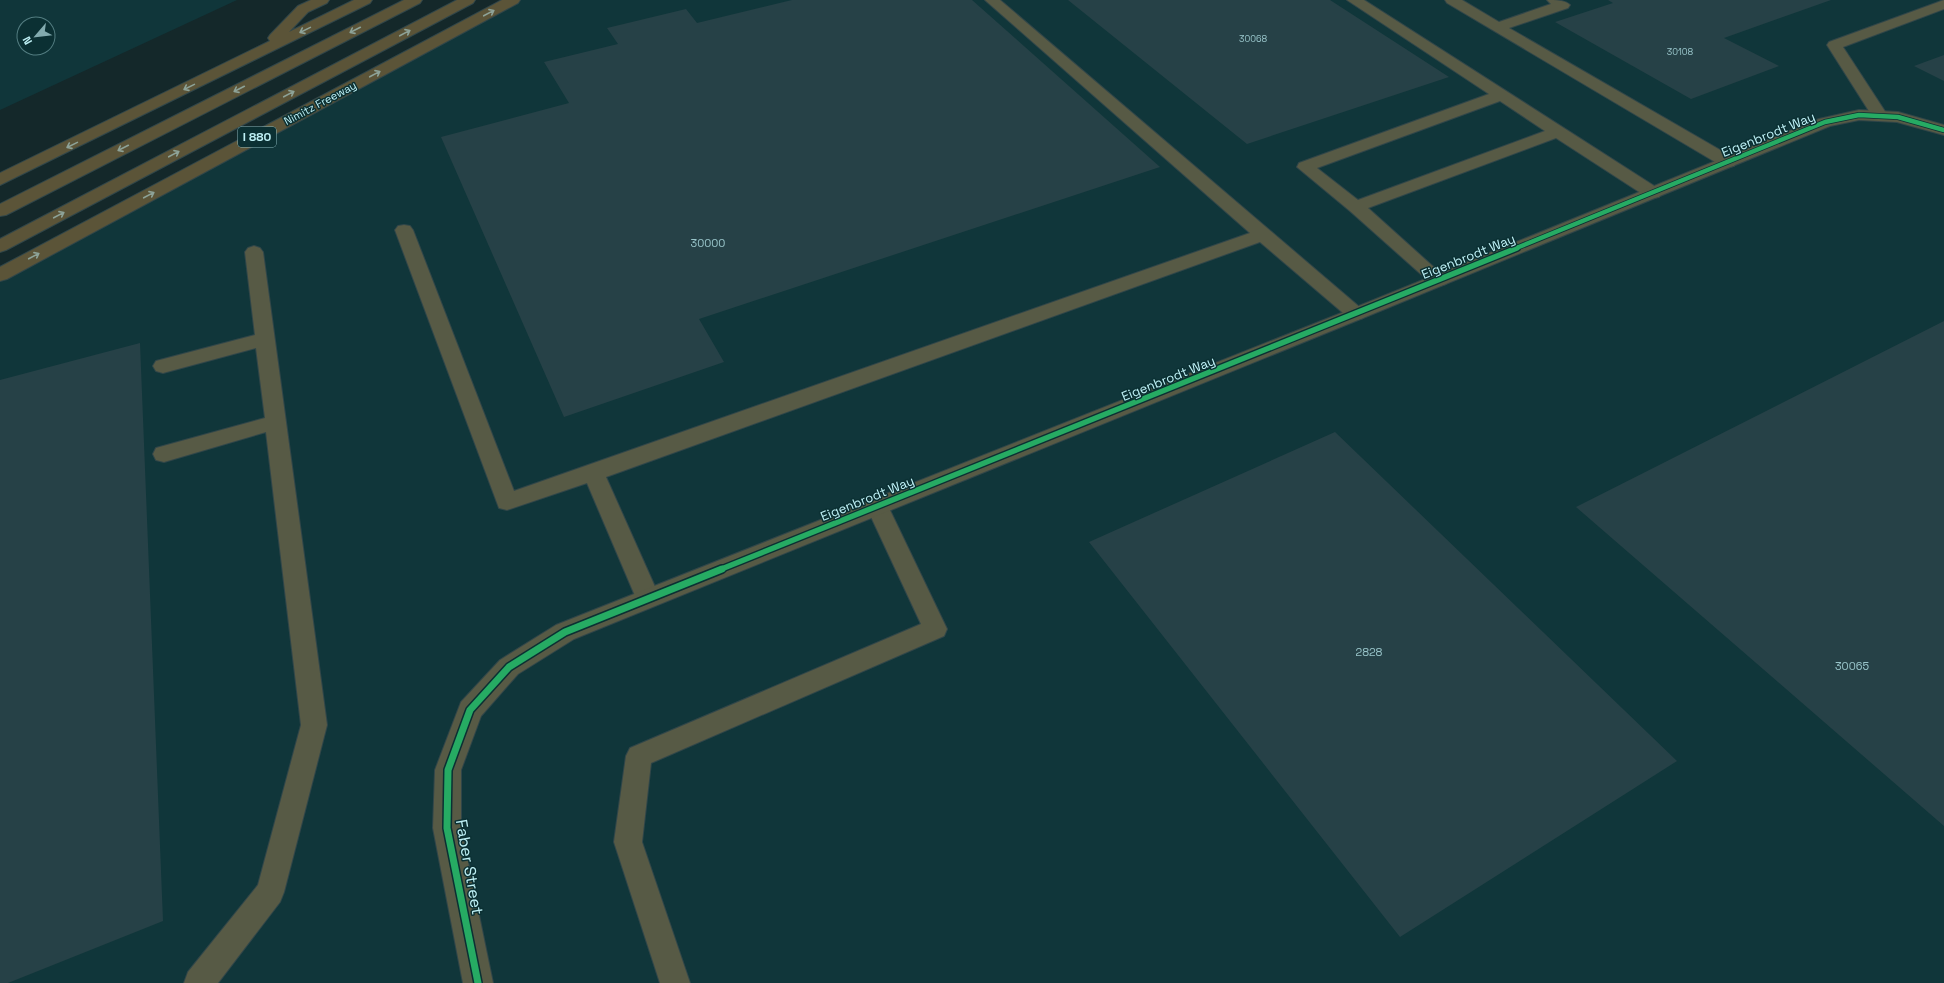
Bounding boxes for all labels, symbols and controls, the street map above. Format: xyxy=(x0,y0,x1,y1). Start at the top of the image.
one-way arrow xyxy=(483,8,495,16)
north arrow xyxy=(16,16,56,56)
one-way arrow xyxy=(299,26,311,34)
one-way arrow xyxy=(349,27,361,34)
one-way arrow xyxy=(398,29,410,37)
house number: 30068 xyxy=(1239,33,1267,45)
text: N xyxy=(19,34,35,47)
house number: 30108 xyxy=(1667,46,1694,58)
one-way arrow xyxy=(369,70,381,77)
street label: Nimitz Freeway xyxy=(281,78,359,128)
one-way arrow xyxy=(183,84,195,91)
one-way arrow xyxy=(233,86,245,93)
one-way arrow xyxy=(283,89,295,97)
street label: Eigenbrodt Way xyxy=(1719,108,1818,161)
road number: I 880 xyxy=(238,127,276,147)
one-way arrow xyxy=(66,142,78,149)
one-way arrow xyxy=(117,145,129,152)
one-way arrow xyxy=(168,150,180,158)
one-way arrow xyxy=(143,191,155,198)
one-way arrow xyxy=(53,211,65,218)
street label: Eigenbrodt Way xyxy=(1419,230,1518,283)
house number: 30000 xyxy=(691,236,725,250)
one-way arrow xyxy=(28,252,40,260)
street label: Eigenbrodt Way xyxy=(1119,352,1218,405)
street label: Eigenbrodt Way xyxy=(818,472,917,525)
house number: 2828 xyxy=(1356,645,1383,659)
house number: 30065 xyxy=(1835,659,1869,673)
street label: Faber Street xyxy=(451,818,488,916)

